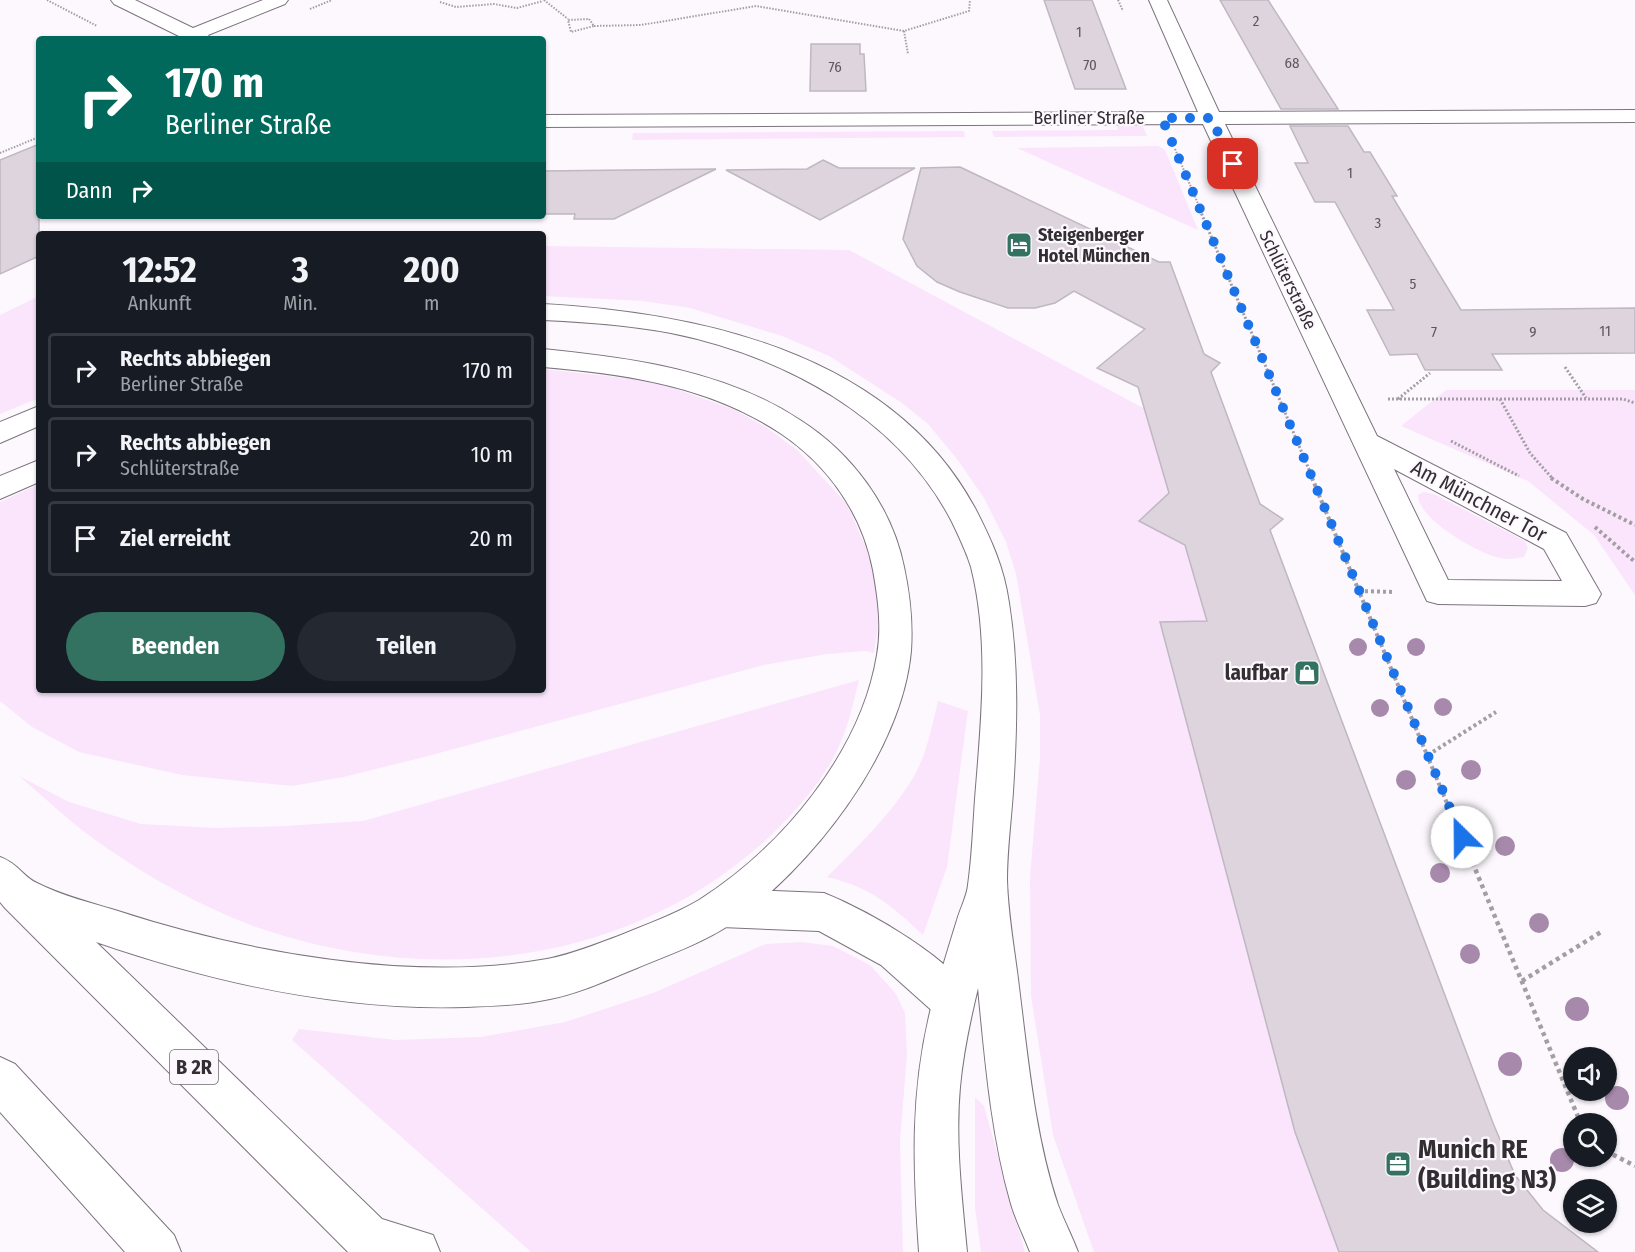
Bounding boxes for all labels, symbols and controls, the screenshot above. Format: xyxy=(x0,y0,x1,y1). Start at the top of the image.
house number: 2 xyxy=(1253,12,1260,30)
house number: 1 xyxy=(1076,23,1082,41)
house number: 68 xyxy=(1285,54,1299,72)
house number: 70 xyxy=(1083,56,1097,74)
text: 170 m xyxy=(165,58,264,108)
house number: 76 xyxy=(828,58,842,76)
icon: right xyxy=(66,60,144,138)
street label: Berliner Straße xyxy=(1033,107,1145,129)
text: Berliner Straße xyxy=(165,109,332,141)
pin xyxy=(1207,138,1258,189)
icon: arrive xyxy=(1216,147,1249,180)
house number: 1 xyxy=(1347,164,1353,182)
icon: right xyxy=(125,174,158,207)
text: Dann xyxy=(66,177,113,204)
house number: 3 xyxy=(1375,214,1382,232)
place label: Steigenberger Hotel München xyxy=(1038,224,1150,267)
street label: Schlüterstraße xyxy=(1255,227,1321,333)
hotel icon: Steigenberger Hotel München xyxy=(1004,230,1034,260)
text: 12:52 xyxy=(122,248,197,292)
text: 3 xyxy=(292,248,309,292)
text: 200 xyxy=(404,248,460,292)
house number: 5 xyxy=(1410,275,1417,293)
text: Ankunft xyxy=(128,291,192,315)
text: Min. xyxy=(283,291,317,315)
text: m xyxy=(424,291,439,315)
house number: 11 xyxy=(1599,322,1611,340)
house number: 7 xyxy=(1431,323,1437,341)
house number: 9 xyxy=(1529,323,1537,341)
text: Rechts abbiegen xyxy=(120,345,271,372)
icon: right xyxy=(69,354,102,387)
text: 170 m xyxy=(462,357,513,384)
text: Berliner Straße xyxy=(120,372,243,396)
text: Rechts abbiegen xyxy=(120,429,271,456)
icon: right xyxy=(69,438,102,471)
text: 10 m xyxy=(471,441,513,468)
street label: Am Münchner Tor xyxy=(1407,454,1552,548)
text: Schlüterstraße xyxy=(120,456,239,480)
icon: arrive xyxy=(69,522,102,555)
text: Ziel erreicht xyxy=(120,525,231,552)
text: 20 m xyxy=(470,525,513,552)
button: Beenden xyxy=(66,612,285,681)
button: Teilen xyxy=(297,612,516,681)
shop icon: laufbar xyxy=(1292,658,1322,688)
place label: laufbar xyxy=(1225,660,1288,686)
position arrow xyxy=(1430,805,1494,869)
map controls xyxy=(1563,1047,1617,1233)
button: sound xyxy=(1563,1047,1617,1101)
road number: B 2R xyxy=(170,1050,218,1084)
button: search xyxy=(1563,1113,1617,1167)
place label: Munich RE (Building N3) xyxy=(1418,1134,1556,1195)
office icon: Munich RE (Building N3) xyxy=(1383,1149,1413,1179)
button: layers xyxy=(1563,1179,1617,1233)

